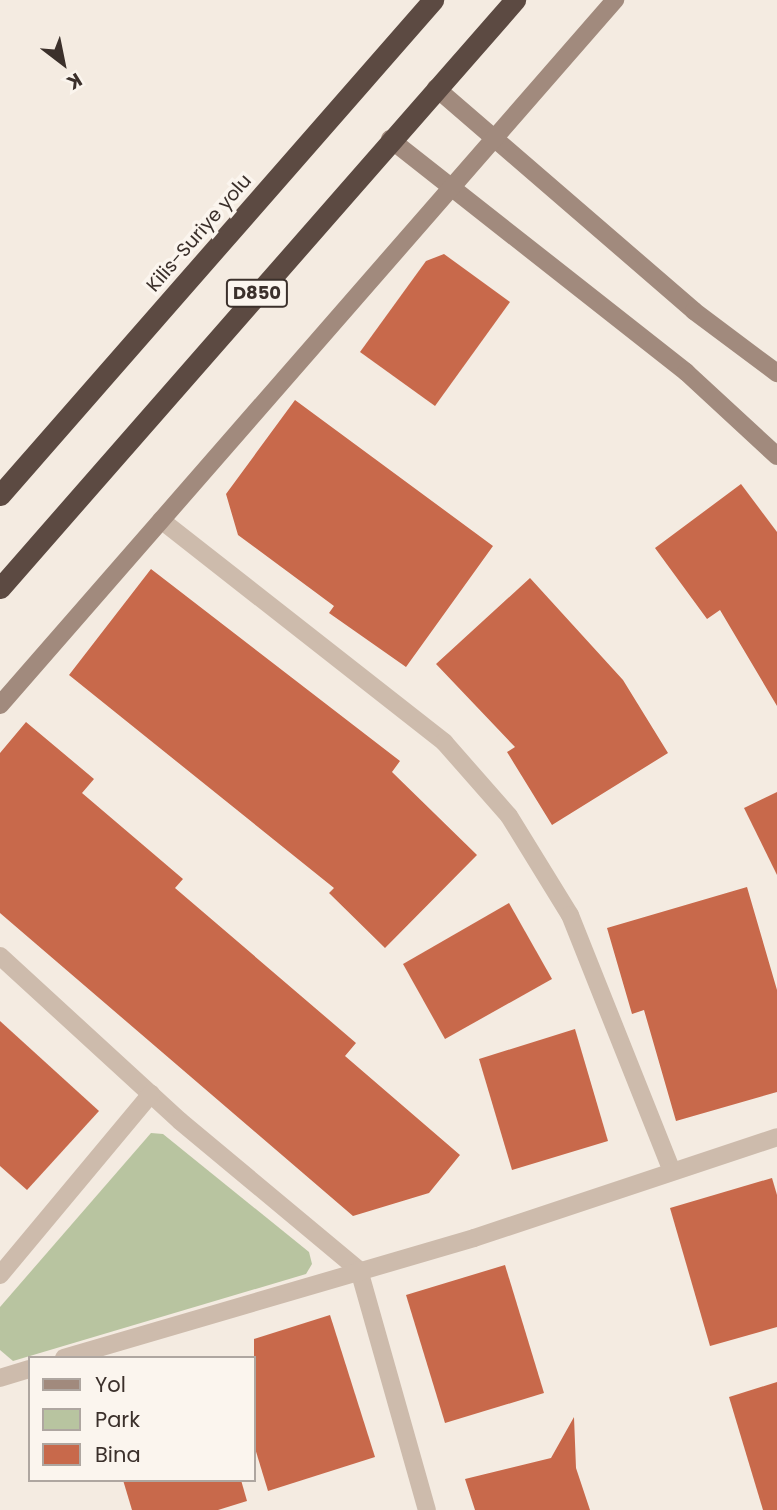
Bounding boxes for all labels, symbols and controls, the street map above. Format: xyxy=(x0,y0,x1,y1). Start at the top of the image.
north arrow xyxy=(28,28,98,98)
text: K xyxy=(62,66,87,96)
street label: Kilis-Suriye yolu xyxy=(142,170,256,296)
road number: D850 xyxy=(226,278,288,307)
legend xyxy=(28,1356,256,1482)
text: Yol xyxy=(95,1370,126,1399)
text: Park xyxy=(95,1405,140,1434)
text: Bina xyxy=(95,1440,141,1469)

